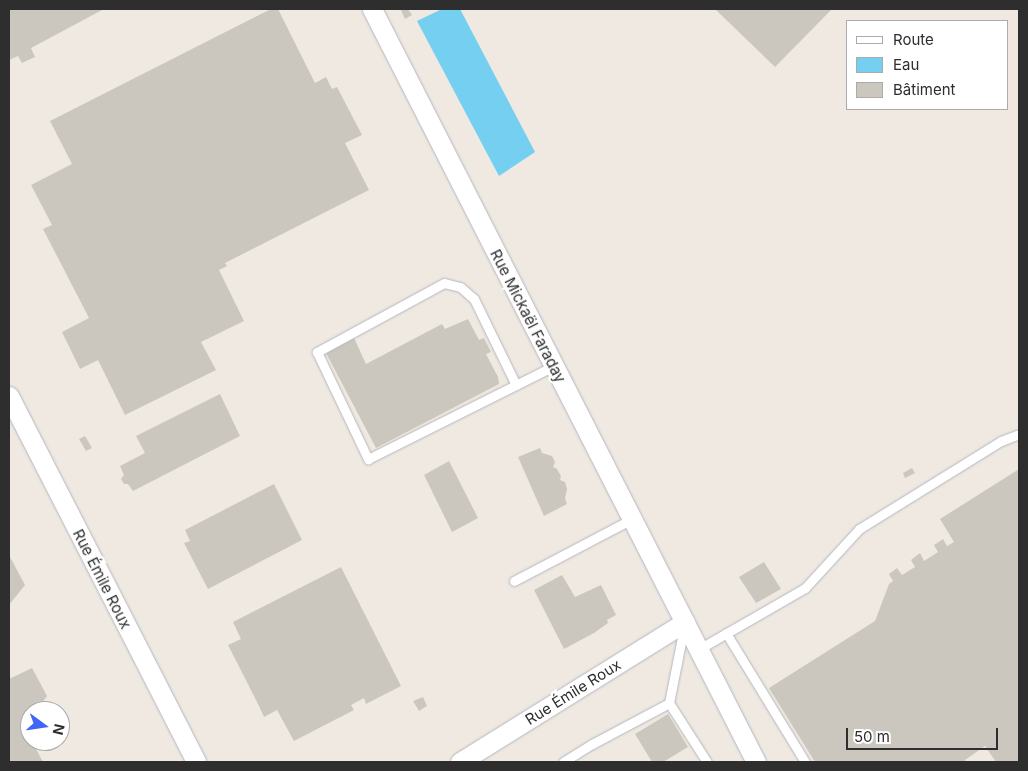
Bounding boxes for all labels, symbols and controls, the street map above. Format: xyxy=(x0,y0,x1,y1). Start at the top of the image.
legend xyxy=(846,20,1008,110)
text: Route xyxy=(893,30,934,49)
text: Eau xyxy=(893,55,919,74)
text: Bâtiment xyxy=(893,80,955,99)
street label: Rue Mickaël Faraday xyxy=(487,246,569,386)
street label: Rue Émile Roux xyxy=(69,526,135,632)
street label: Rue Émile Roux xyxy=(522,655,624,729)
north arrow xyxy=(20,701,70,751)
scale bar xyxy=(848,718,1000,750)
text: N xyxy=(50,722,69,737)
text: 50 m xyxy=(854,727,890,746)

